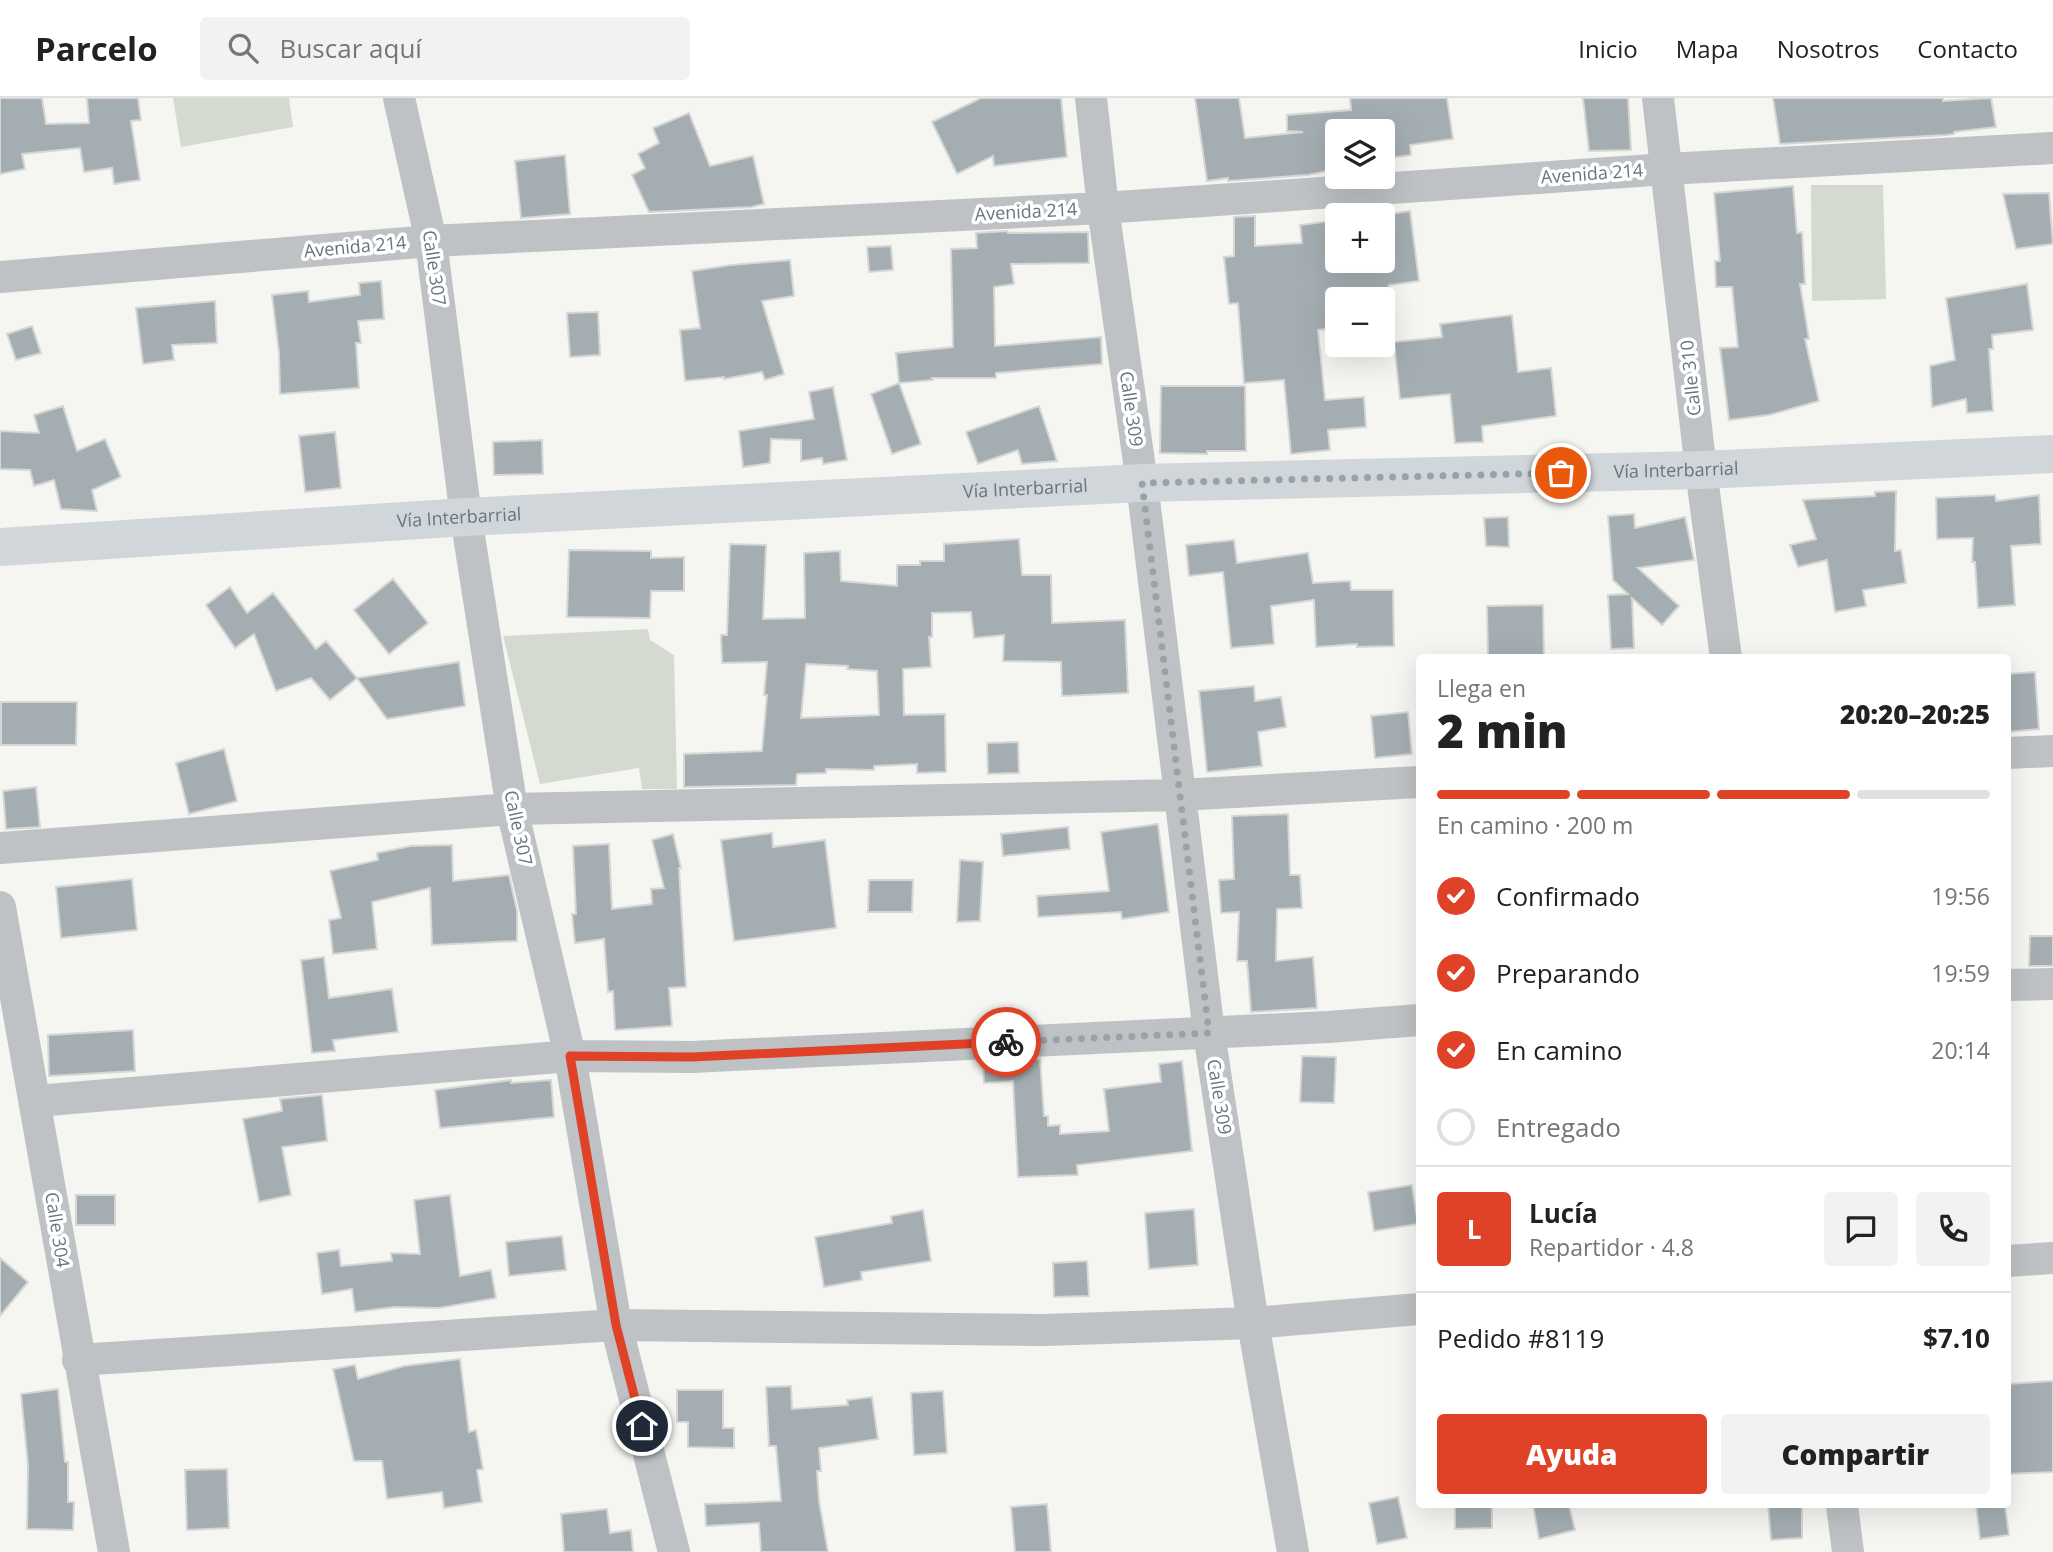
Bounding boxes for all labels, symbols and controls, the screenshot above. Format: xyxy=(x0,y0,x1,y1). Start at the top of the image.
search box xyxy=(200,17,690,80)
text: Parcelo xyxy=(35,26,158,71)
icon: search xyxy=(224,29,262,67)
text: Buscar aquí xyxy=(280,30,422,66)
text: Inicio xyxy=(1578,32,1638,65)
text: Mapa xyxy=(1676,32,1739,65)
text: Nosotros xyxy=(1777,32,1879,65)
text: Contacto xyxy=(1917,32,2018,65)
map controls xyxy=(1325,119,1395,357)
button: layers xyxy=(1325,119,1395,189)
street label: Avenida 214 xyxy=(1540,157,1644,189)
street label: Avenida 214 xyxy=(974,196,1078,226)
button: + xyxy=(1325,203,1395,273)
street label: Calle 307 xyxy=(418,229,452,307)
street label: Avenida 214 xyxy=(303,230,407,262)
button: − xyxy=(1325,287,1395,357)
street label: Calle 310 xyxy=(1674,339,1706,417)
street label: Calle 309 xyxy=(1115,370,1149,448)
pin xyxy=(1531,443,1591,503)
icon: bag xyxy=(1542,454,1580,492)
street label: Vía Interbarrial xyxy=(1613,455,1739,483)
street label: Vía Interbarrial xyxy=(962,473,1088,503)
street label: Vía Interbarrial xyxy=(396,501,522,532)
text: Llega en xyxy=(1437,672,1526,704)
text: 20:20–20:25 xyxy=(1840,696,1990,732)
text: 2 min xyxy=(1437,699,1568,761)
street label: Calle 307 xyxy=(499,788,539,868)
text: En camino · 200 m xyxy=(1437,809,1633,841)
icon: check xyxy=(1437,877,1475,915)
text: Confirmado xyxy=(1496,878,1640,914)
text: 19:56 xyxy=(1931,880,1990,912)
icon: check xyxy=(1437,954,1475,992)
text: Preparando xyxy=(1496,955,1640,991)
text: 19:59 xyxy=(1931,957,1990,989)
courier xyxy=(971,1007,1041,1077)
icon: bike xyxy=(987,1023,1025,1061)
icon: check xyxy=(1437,1031,1475,1069)
text: En camino xyxy=(1496,1032,1622,1068)
text: 20:14 xyxy=(1931,1034,1990,1066)
street label: Calle 309 xyxy=(1202,1057,1238,1136)
text: Entregado xyxy=(1496,1109,1621,1145)
street label: Calle 304 xyxy=(40,1190,76,1269)
button: chat xyxy=(1824,1192,1898,1266)
button: phone xyxy=(1916,1192,1990,1266)
text: Lucía xyxy=(1529,1195,1598,1231)
text: L xyxy=(1467,1211,1481,1247)
text: Repartidor · 4.8 xyxy=(1529,1231,1694,1263)
text: Pedido #8119 xyxy=(1437,1320,1604,1356)
text: $7.10 xyxy=(1923,1320,1990,1356)
pin xyxy=(612,1396,672,1456)
icon: home xyxy=(623,1407,661,1445)
button: Ayuda xyxy=(1437,1414,1707,1494)
button: Compartir xyxy=(1721,1414,1990,1494)

